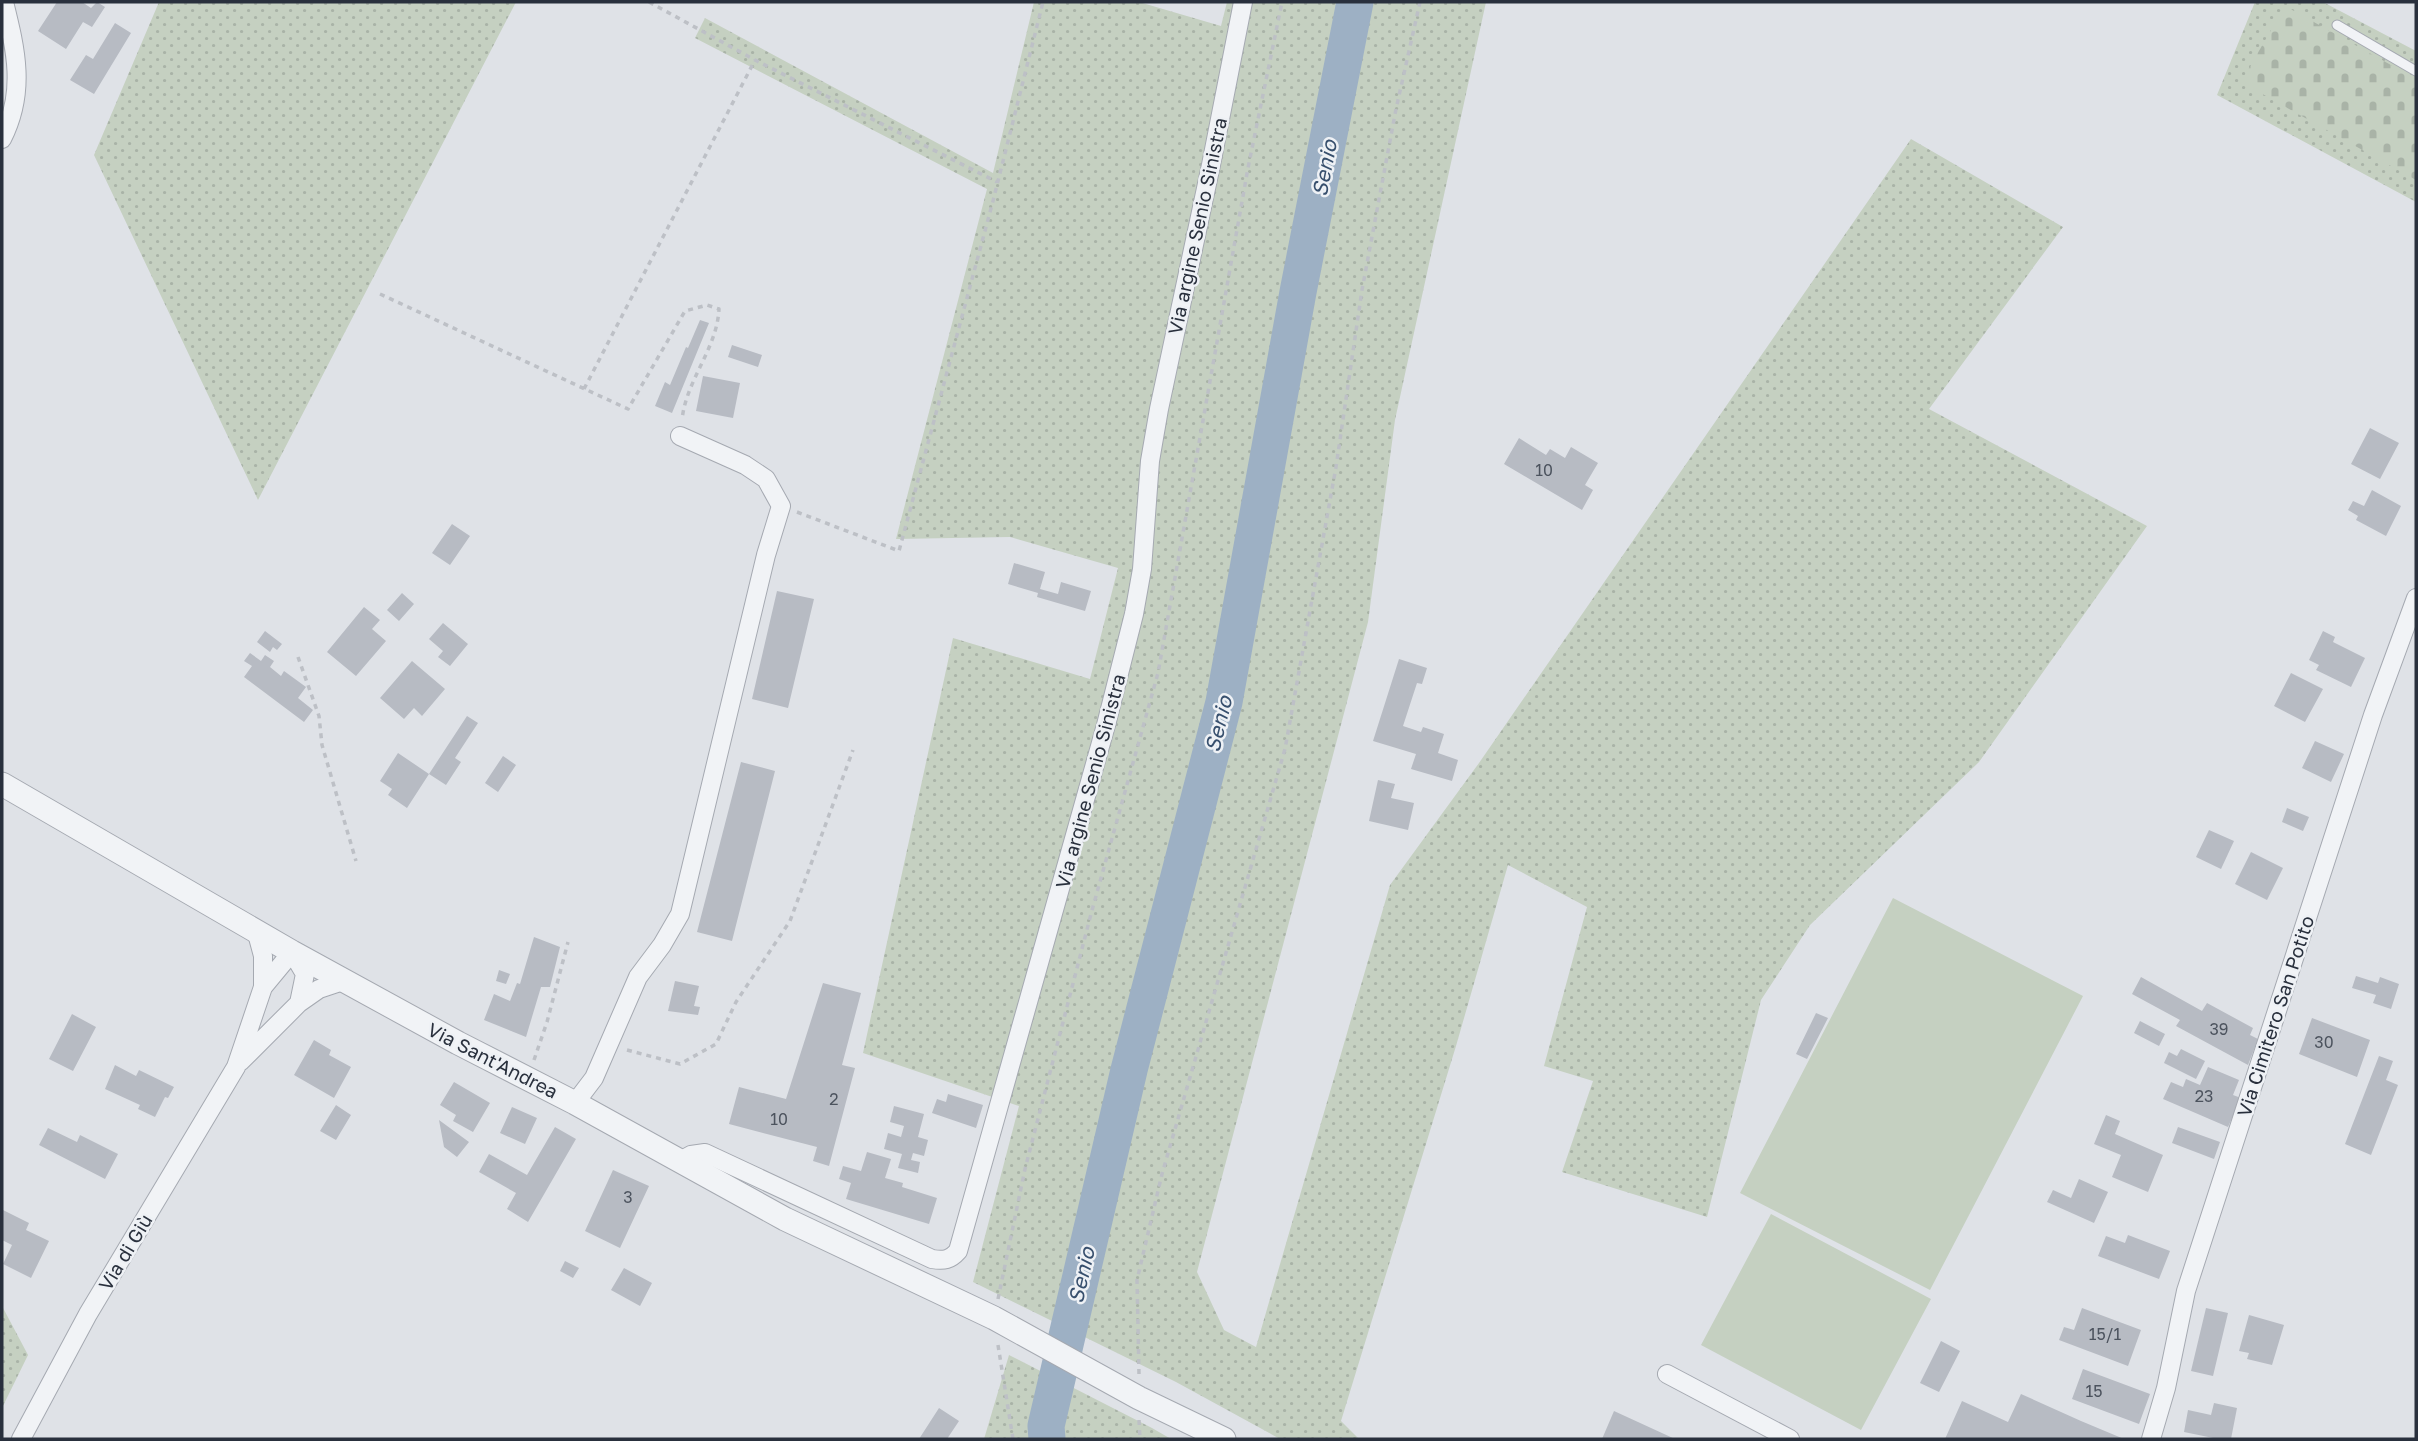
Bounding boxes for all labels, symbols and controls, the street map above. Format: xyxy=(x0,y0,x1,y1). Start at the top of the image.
street label: Via argine Senio Sinistra xyxy=(1163,115,1231,337)
water label: Senio xyxy=(1306,136,1342,198)
house number: 10 xyxy=(1535,460,1553,480)
street label: Via argine Senio Sinistra xyxy=(1050,671,1130,891)
water label: Senio xyxy=(1199,692,1238,755)
street label: Via Cimitero San Potito xyxy=(2232,913,2318,1119)
street label: Via Sant'Andrea xyxy=(424,1017,562,1103)
house number: 39 xyxy=(2209,1019,2229,1039)
house number: 30 xyxy=(2314,1032,2334,1052)
house number: 23 xyxy=(2195,1086,2213,1106)
house number: 2 xyxy=(829,1089,839,1109)
house number: 10 xyxy=(770,1109,788,1129)
house number: 3 xyxy=(623,1187,633,1207)
street label: Via di Giù xyxy=(93,1210,157,1294)
water label: Senio xyxy=(1062,1243,1100,1306)
house number: 15/1 xyxy=(2089,1324,2121,1344)
house number: 15 xyxy=(2085,1381,2103,1401)

